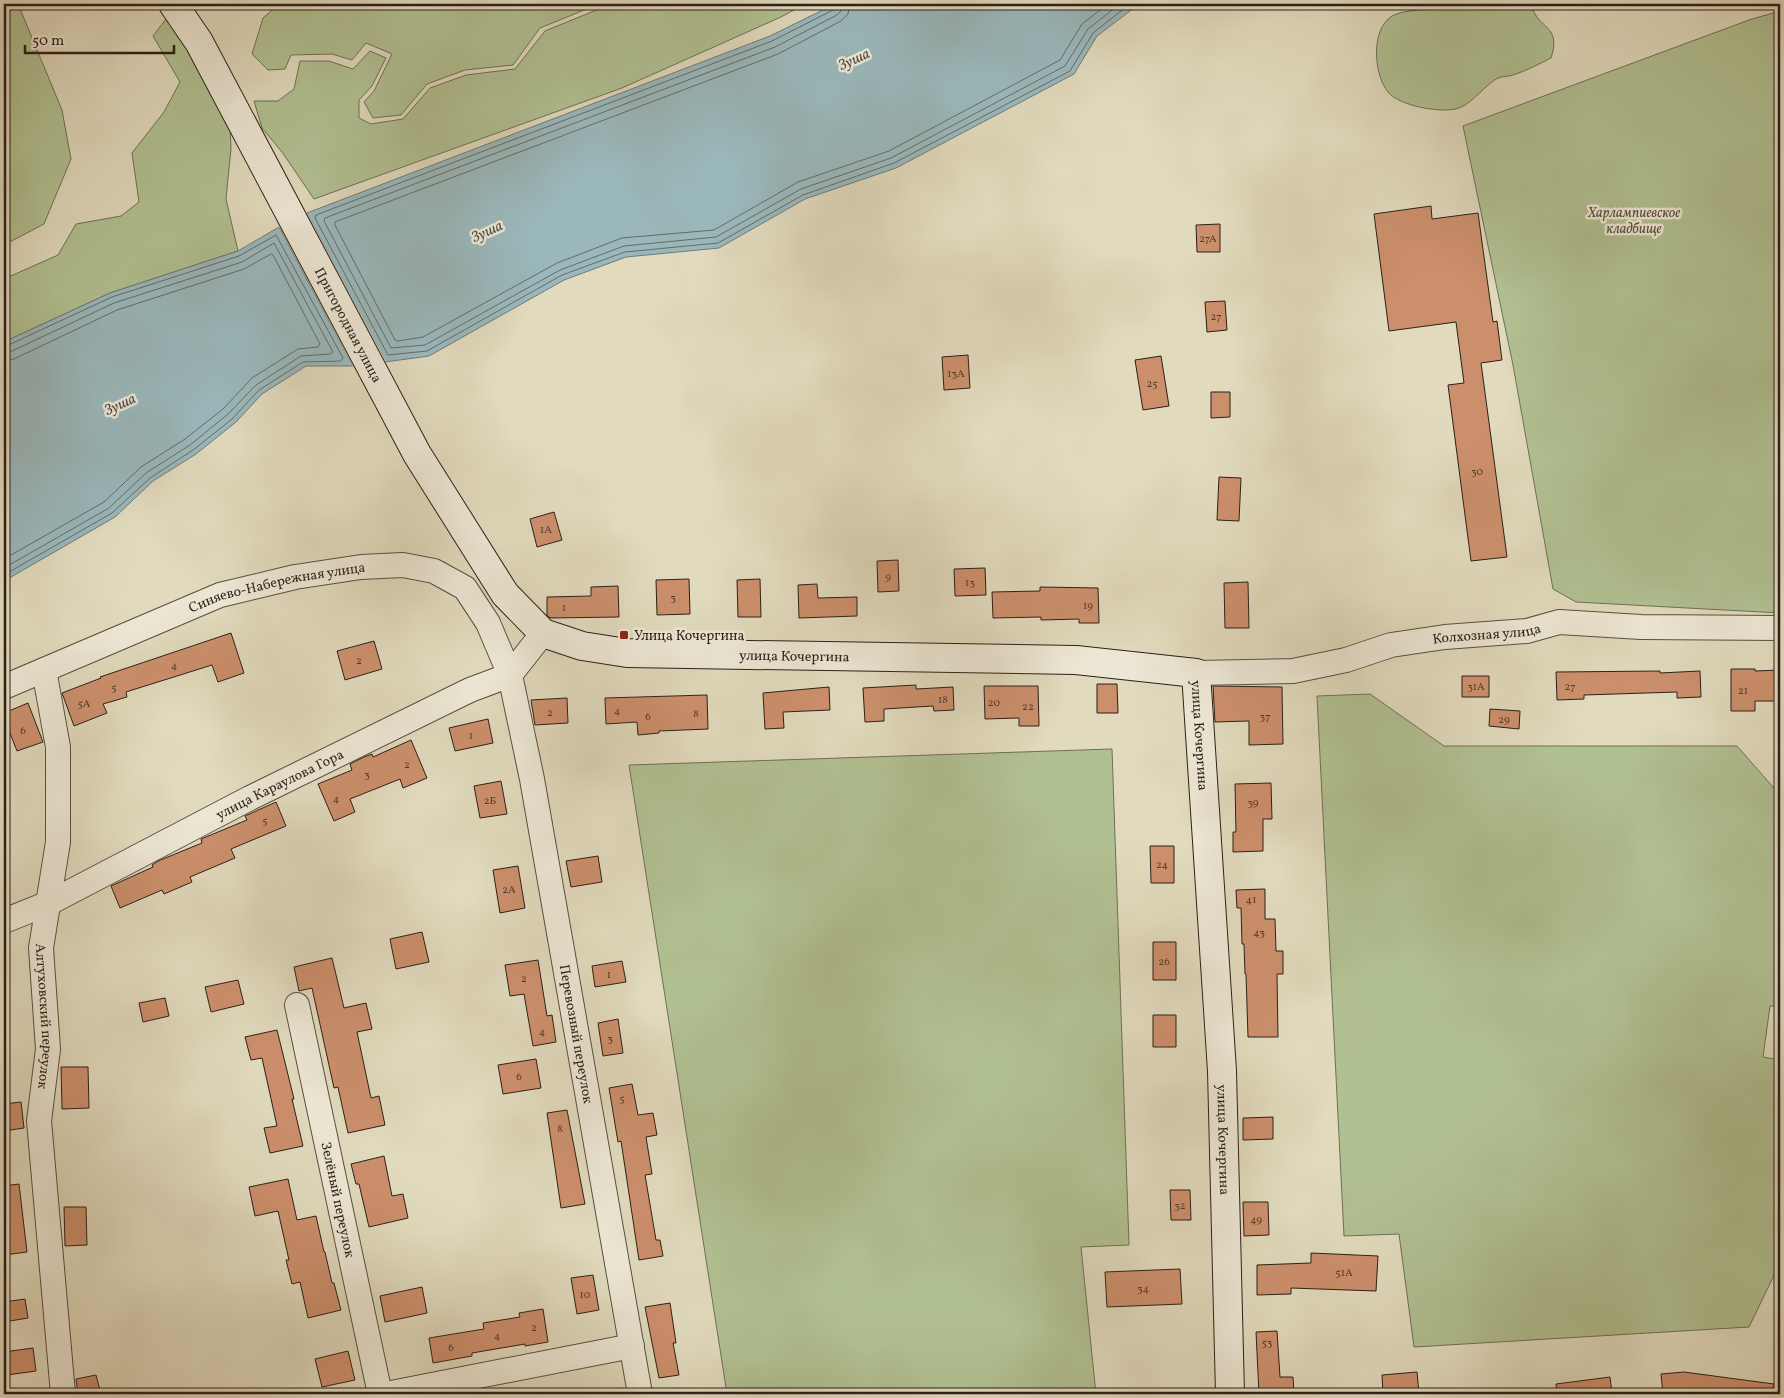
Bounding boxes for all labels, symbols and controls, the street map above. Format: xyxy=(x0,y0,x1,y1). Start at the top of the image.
scale bar xyxy=(25,22,174,54)
text: 50 m xyxy=(32,31,64,52)
water label: Зуша xyxy=(835,44,874,77)
park label: Харлампиевское кладбище xyxy=(1587,204,1680,239)
water label: Зуша xyxy=(468,216,507,249)
house number: 27А xyxy=(1199,232,1217,247)
street label: Пригородная улица xyxy=(309,264,386,387)
house number: 27 xyxy=(1211,310,1221,325)
house number: 13А xyxy=(947,367,965,382)
house number: 25 xyxy=(1146,377,1158,392)
water label: Зуша xyxy=(101,389,140,422)
house number: 30 xyxy=(1471,465,1483,480)
house number: 1А xyxy=(540,523,552,538)
street label: Синяево-Набережная улица xyxy=(186,559,366,618)
house number: 9 xyxy=(885,570,891,585)
house number: 13 xyxy=(965,576,975,591)
house number: 3 xyxy=(670,591,676,606)
house number: 19 xyxy=(1083,599,1093,614)
house number: 1 xyxy=(562,601,566,616)
street label: Колхозная улица xyxy=(1431,620,1543,650)
place label: Улица Кочергина xyxy=(634,627,744,646)
marker: Улица Кочергина xyxy=(618,629,630,641)
street label: улица Кочергина xyxy=(739,647,850,667)
house number: 2 xyxy=(356,654,362,669)
house number: 4 xyxy=(171,659,178,674)
street label: улица Кочергина xyxy=(1186,680,1212,791)
house number: 31А xyxy=(1467,680,1485,695)
house number: 27 xyxy=(1565,680,1575,695)
house number: 5 xyxy=(111,681,117,696)
house number: 21 xyxy=(1738,684,1748,699)
house number: 18 xyxy=(938,693,948,708)
house number: 20 xyxy=(988,696,1001,711)
house number: 5А xyxy=(77,697,91,712)
house number: 22 xyxy=(1022,700,1034,715)
house number: 4 xyxy=(614,704,621,719)
house number: 2 xyxy=(547,706,553,721)
house number: 8 xyxy=(693,707,699,722)
house number: 6 xyxy=(645,710,651,725)
house number: 37 xyxy=(1260,710,1270,725)
house number: 29 xyxy=(1498,713,1510,728)
house number: 6 xyxy=(20,724,26,739)
house number: 1 xyxy=(469,729,473,744)
street label: улица Караулова Гора xyxy=(213,745,347,825)
house number: 2 xyxy=(404,758,410,773)
house number: 3 xyxy=(364,768,370,783)
house number: 4 xyxy=(333,792,340,807)
house number: 2Б xyxy=(484,794,497,809)
house number: 39 xyxy=(1247,796,1259,811)
house number: 5 xyxy=(262,814,268,829)
house number: 24 xyxy=(1156,858,1168,873)
house number: 2А xyxy=(502,883,516,898)
house number: 41 xyxy=(1246,893,1256,908)
house number: 43 xyxy=(1253,926,1265,941)
street label: Алтуховский переулок xyxy=(30,943,56,1090)
house number: 26 xyxy=(1158,955,1170,970)
street label: Перевозный переулок xyxy=(554,963,597,1106)
house number: 1 xyxy=(607,968,611,983)
house number: 2 xyxy=(521,972,527,987)
house number: 4 xyxy=(539,1025,546,1040)
house number: 3 xyxy=(607,1032,613,1047)
house number: 6 xyxy=(516,1070,522,1085)
street label: улица Кочергина xyxy=(1211,1084,1233,1195)
house number: 5 xyxy=(619,1092,625,1107)
house number: 8 xyxy=(557,1122,563,1137)
street label: Зелёный переулок xyxy=(315,1140,359,1260)
house number: 32 xyxy=(1174,1199,1186,1214)
house number: 49 xyxy=(1250,1213,1262,1228)
house number: 51А xyxy=(1335,1266,1353,1281)
house number: 34 xyxy=(1137,1282,1150,1297)
house number: 10 xyxy=(580,1288,591,1303)
house number: 2 xyxy=(531,1321,537,1336)
house number: 4 xyxy=(494,1329,501,1344)
house number: 53 xyxy=(1262,1336,1273,1351)
house number: 6 xyxy=(448,1341,454,1356)

